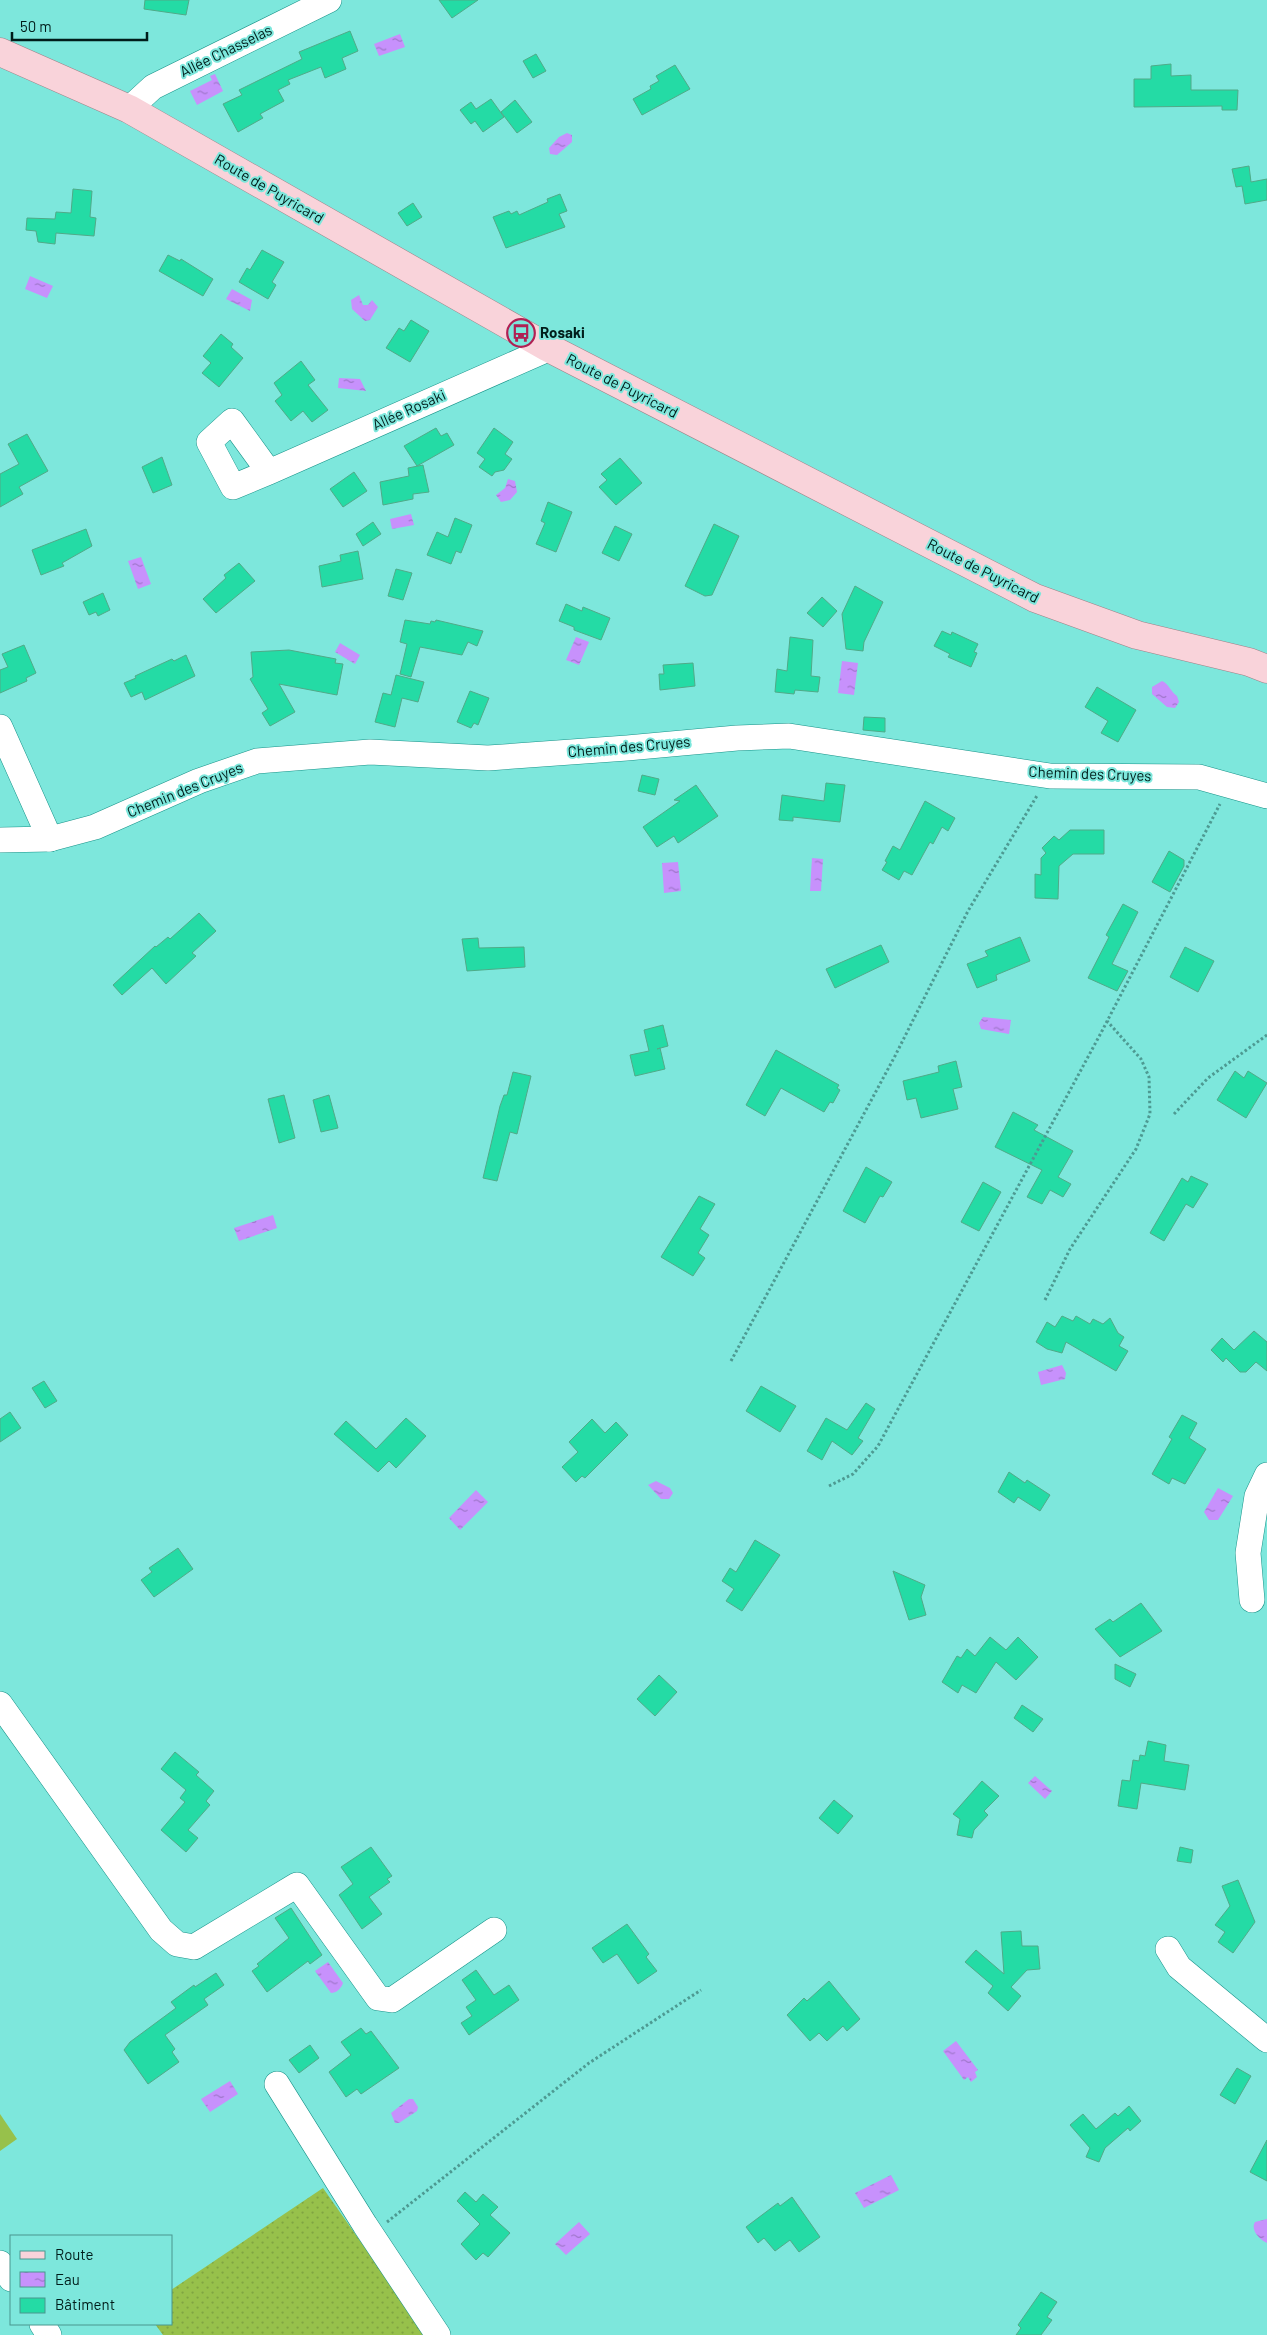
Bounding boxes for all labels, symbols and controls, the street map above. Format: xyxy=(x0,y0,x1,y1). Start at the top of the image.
scale bar xyxy=(12,10,148,42)
text: 50 m xyxy=(20,17,52,35)
street label: Allée Chasselas xyxy=(177,20,275,80)
street label: Route de Puyricard xyxy=(212,150,327,227)
bus stop icon: Rosaki xyxy=(506,318,536,348)
place label: Rosaki xyxy=(540,323,585,341)
street label: Route de Puyricard xyxy=(564,349,681,421)
street label: Allée Rosaki xyxy=(369,385,448,433)
street label: Route de Puyricard xyxy=(925,534,1042,606)
street label: Chemin des Cruyes xyxy=(567,732,691,760)
street label: Chemin des Cruyes xyxy=(124,758,245,820)
street label: Chemin des Cruyes xyxy=(1028,762,1152,784)
legend xyxy=(10,2235,172,2325)
text: Route xyxy=(55,2245,94,2263)
text: Eau xyxy=(55,2270,80,2288)
text: Bâtiment xyxy=(55,2295,115,2313)

